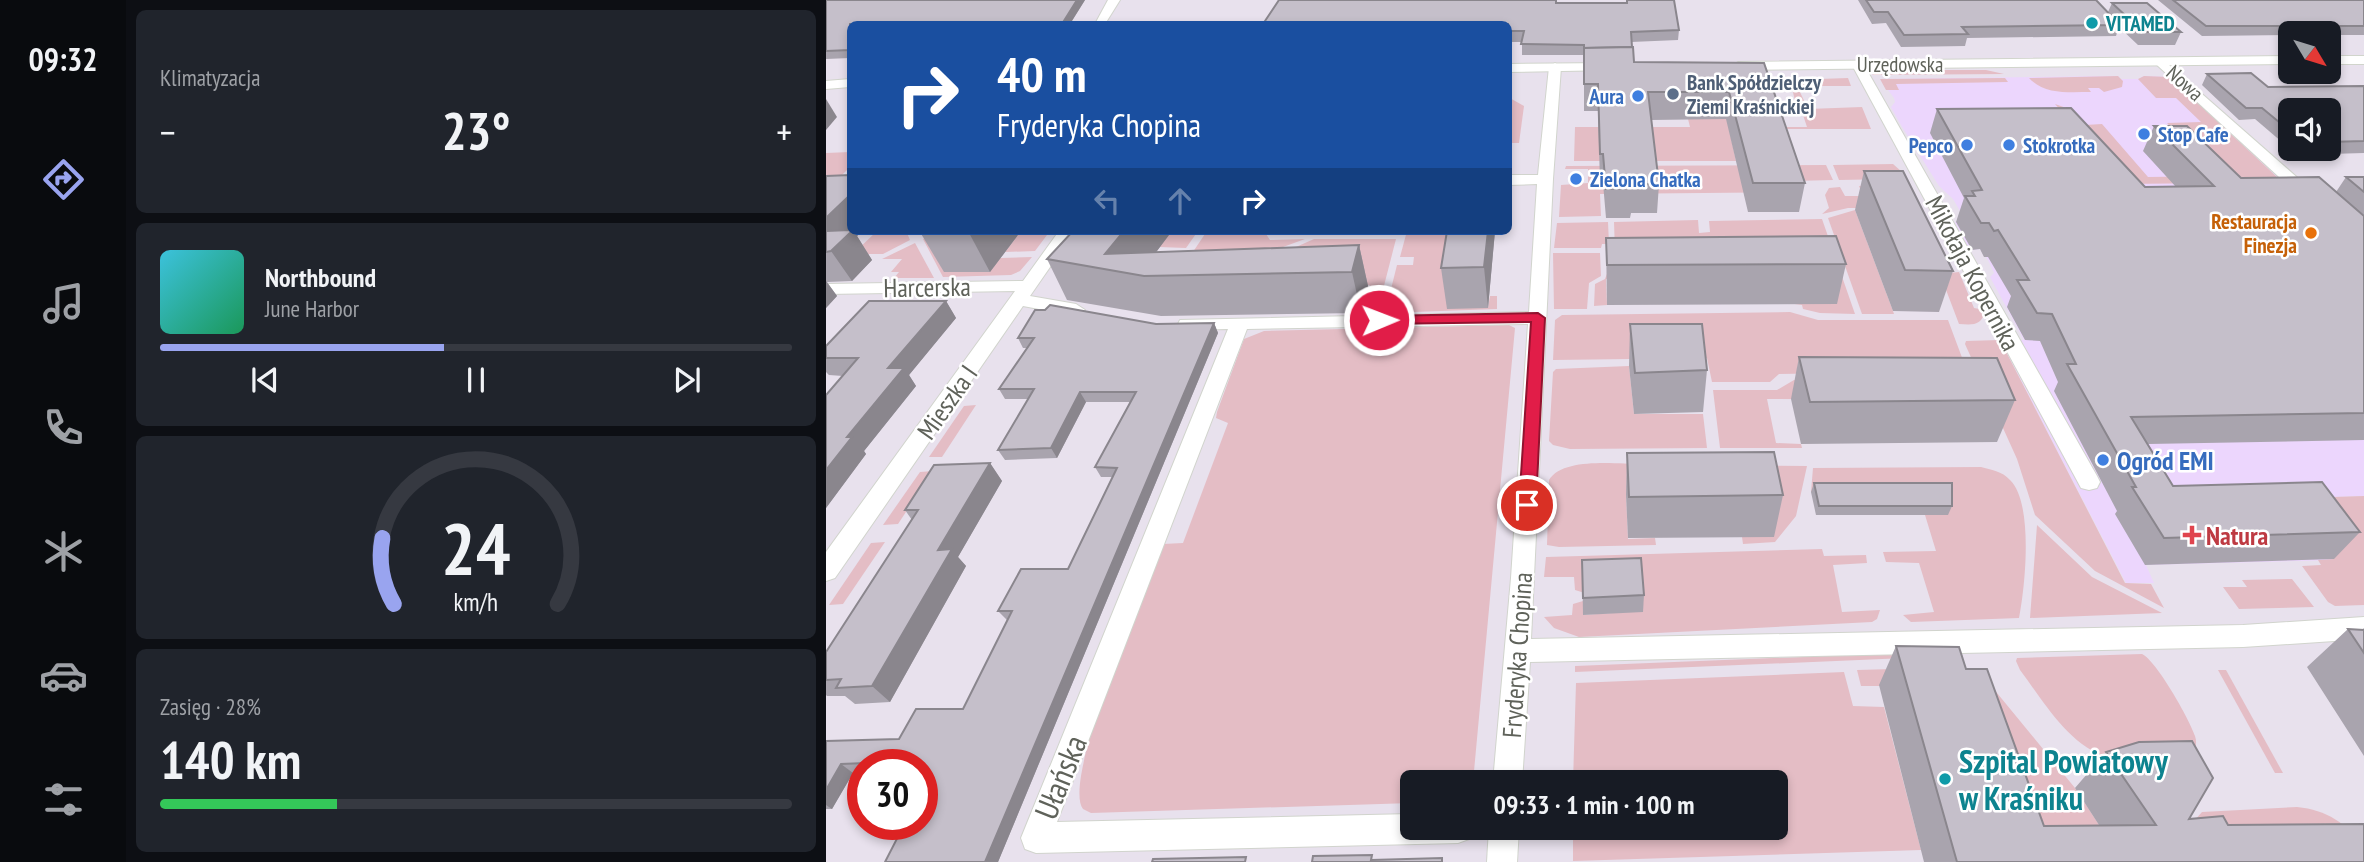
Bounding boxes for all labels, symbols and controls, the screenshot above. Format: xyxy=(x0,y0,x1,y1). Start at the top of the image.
place label: VITAMED xyxy=(2105,10,2175,37)
marker: VITAMED xyxy=(2084,15,2100,31)
north arrow xyxy=(2278,21,2342,84)
map controls xyxy=(2278,21,2341,161)
text: 09:32 xyxy=(28,38,98,80)
text: 40 m xyxy=(997,42,1086,106)
icon: right xyxy=(882,49,973,140)
street label: Urzędowska xyxy=(1857,51,1943,78)
street label: Nowa xyxy=(2161,59,2209,107)
text: Klimatyzacja xyxy=(160,63,260,92)
place label: Bank Spółdzielczy Ziemi Kraśnickiej xyxy=(1687,69,1822,120)
place label: Aura xyxy=(1588,83,1624,110)
marker: Bank Spółdzielczy Ziemi Kraśnickiej xyxy=(1665,86,1681,102)
marker: Aura xyxy=(1630,88,1646,104)
text: 23° xyxy=(442,97,510,164)
button: sound xyxy=(2278,98,2341,161)
text: Fryderyka Chopina xyxy=(997,104,1201,146)
text: − xyxy=(160,107,176,156)
text: + xyxy=(776,107,792,156)
place label: Stop Cafe xyxy=(2158,121,2229,148)
marker: Stop Cafe xyxy=(2136,126,2152,142)
place label: Pepco xyxy=(1909,132,1953,159)
place label: Stokrotka xyxy=(2023,132,2096,159)
marker: Pepco xyxy=(1959,137,1975,153)
marker: Stokrotka xyxy=(2001,137,2017,153)
icon: directions xyxy=(39,155,88,204)
place label: Zielona Chatka xyxy=(1590,166,1701,193)
marker: Zielona Chatka xyxy=(1568,171,1584,187)
icon: left xyxy=(1088,182,1126,220)
icon: ahead xyxy=(1161,182,1199,220)
icon: right xyxy=(1234,182,1272,220)
street label: Mikołaja Kopernika xyxy=(1918,190,2028,356)
place label: Restauracja Finezja xyxy=(2211,208,2297,259)
marker: Restauracja Finezja xyxy=(2303,225,2319,241)
text: Northbound xyxy=(265,261,376,294)
street label: Harcerska xyxy=(883,270,971,304)
icon: music xyxy=(39,279,88,328)
position arrow xyxy=(1342,283,1416,357)
text: June Harbor xyxy=(265,294,359,323)
street label: Mieszka I xyxy=(910,358,984,446)
icon: previous xyxy=(246,361,284,399)
icon: pause xyxy=(457,361,495,399)
icon: next xyxy=(668,361,706,399)
icon: phone xyxy=(39,403,88,452)
place label: Ogród EMI xyxy=(2117,444,2214,477)
marker: Ogród EMI xyxy=(2095,452,2111,468)
pin xyxy=(1497,475,1557,535)
icon: arrive xyxy=(1508,486,1546,524)
text: 24 xyxy=(441,500,511,594)
place label: Natura xyxy=(2206,519,2268,552)
icon: climate xyxy=(39,527,88,576)
marker: Natura xyxy=(2184,527,2200,543)
street label: Fryderyka Chopina xyxy=(1495,571,1539,739)
text: km/h xyxy=(454,585,498,617)
icon: car xyxy=(39,651,88,700)
text: Zasięg · 28% xyxy=(160,692,261,721)
text: 140 km xyxy=(160,726,301,793)
street label: Ułańska xyxy=(1024,729,1096,825)
place label: Szpital Powiatowy w Kraśniku xyxy=(1958,740,2169,819)
speed limit sign: 30 xyxy=(847,749,938,840)
marker: Szpital Powiatowy w Kraśniku xyxy=(1937,771,1953,787)
icon: filters xyxy=(39,775,88,824)
text: 09:33 · 1 min · 100 m xyxy=(1494,788,1694,821)

